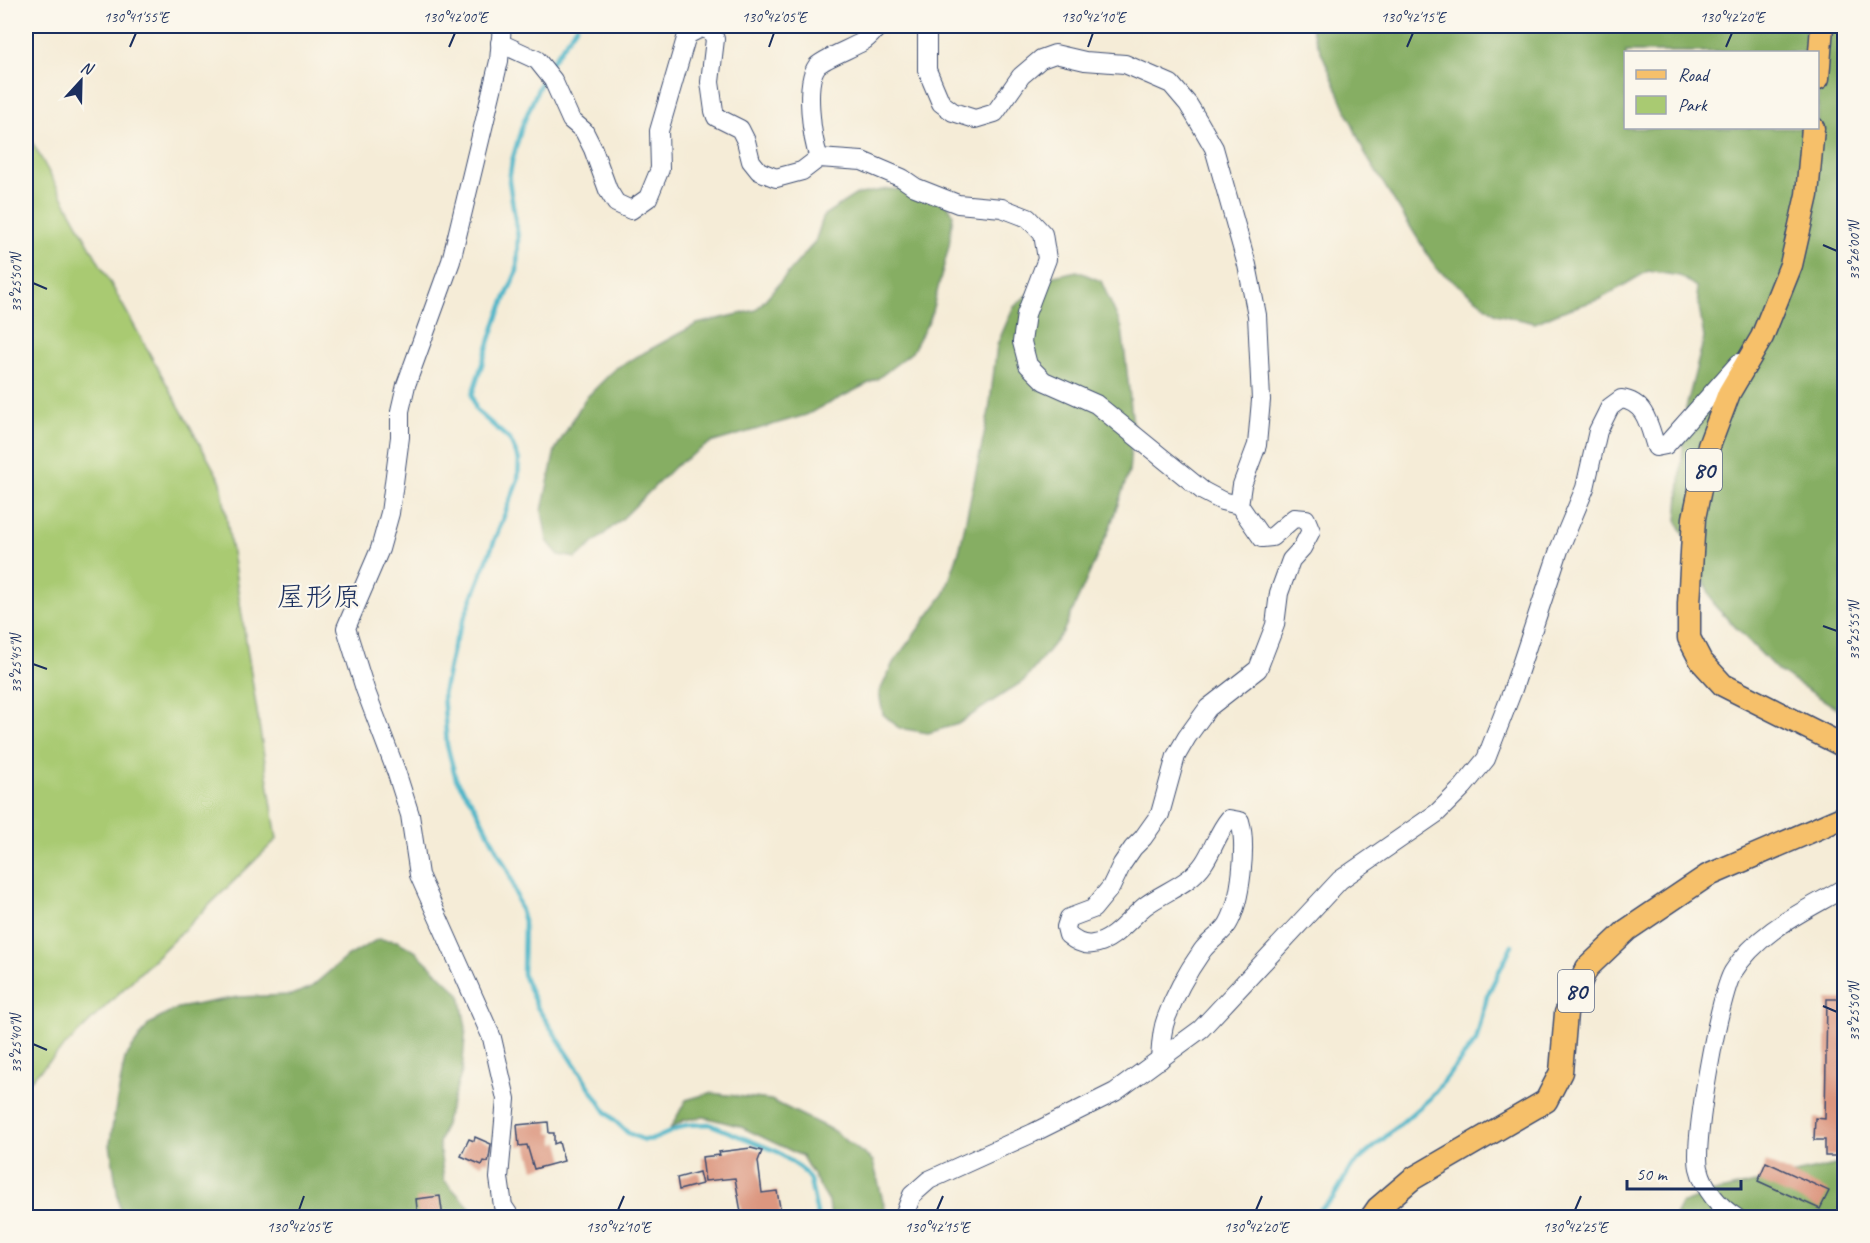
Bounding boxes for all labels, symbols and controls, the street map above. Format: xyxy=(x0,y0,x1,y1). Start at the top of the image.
text: 130°41'55"E xyxy=(104,8,170,27)
text: 130°42'00"E xyxy=(423,8,489,27)
text: 130°42'05"E xyxy=(742,8,808,27)
text: 130°42'10"E xyxy=(1061,8,1127,27)
text: 130°42'15"E xyxy=(1381,8,1447,27)
text: 130°42'20"E xyxy=(1700,8,1766,27)
north arrow xyxy=(51,51,111,111)
legend xyxy=(1624,51,1819,129)
text: N xyxy=(78,57,97,80)
text: Road xyxy=(1678,64,1711,86)
text: Park xyxy=(1678,94,1708,116)
text: 33°26'00"N xyxy=(1845,218,1864,281)
text: 33°25'50"N xyxy=(7,250,26,313)
road number: 80 xyxy=(1686,449,1722,491)
district label: 屋形原 xyxy=(277,579,361,614)
text: 33°25'55"N xyxy=(1845,598,1864,661)
text: 33°25'45"N xyxy=(7,631,26,694)
road number: 80 xyxy=(1558,970,1594,1012)
text: 33°25'50"N xyxy=(1845,979,1864,1042)
text: 33°25'40"N xyxy=(7,1011,26,1074)
scale bar xyxy=(1627,1153,1741,1191)
text: 50 m xyxy=(1636,1163,1669,1185)
text: 130°42'05"E xyxy=(267,1218,333,1237)
text: 130°42'10"E xyxy=(586,1218,652,1237)
text: 130°42'15"E xyxy=(905,1218,971,1237)
text: 130°42'20"E xyxy=(1224,1218,1290,1237)
text: 130°42'25"E xyxy=(1543,1218,1609,1237)

